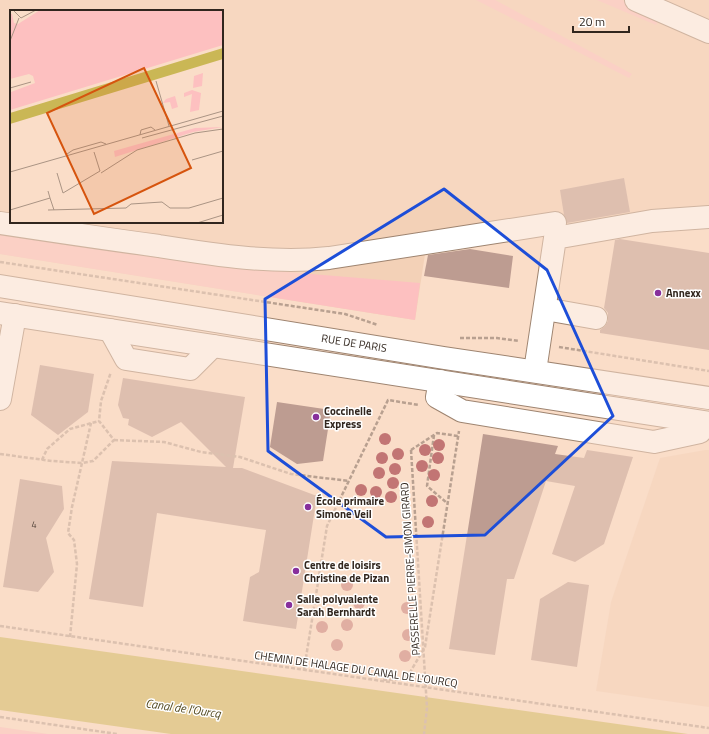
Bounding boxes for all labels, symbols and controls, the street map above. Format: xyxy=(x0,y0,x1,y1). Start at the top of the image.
scale bar xyxy=(573,8,629,34)
inset map xyxy=(10,10,223,223)
text: 20 m xyxy=(579,12,605,31)
place label: Annexx xyxy=(666,285,702,301)
marker: Annexx xyxy=(653,288,663,298)
street label: RUE DE PARIS xyxy=(320,330,388,356)
place label: Coccinelle Express xyxy=(324,403,372,432)
marker: Coccinelle Express xyxy=(311,412,321,422)
street label: PASSERELLE PIERRE-SIMON GIRARD xyxy=(396,482,424,656)
place label: École primaire Simone Veil xyxy=(316,493,384,522)
marker: École primaire Simone Veil xyxy=(303,502,313,512)
house number: 4 xyxy=(31,518,37,531)
place label: Centre de loisirs Christine de Pizan xyxy=(304,557,389,586)
marker: Centre de loisirs Christine de Pizan xyxy=(291,566,301,576)
place label: Salle polyvalente Sarah Bernhardt xyxy=(297,591,379,620)
marker: Salle polyvalente Sarah Bernhardt xyxy=(284,600,294,610)
street label: CHEMIN DE HALAGE DU CANAL DE L'OURCQ xyxy=(253,647,459,691)
water label: Canal de l'Ourcq xyxy=(144,693,223,723)

